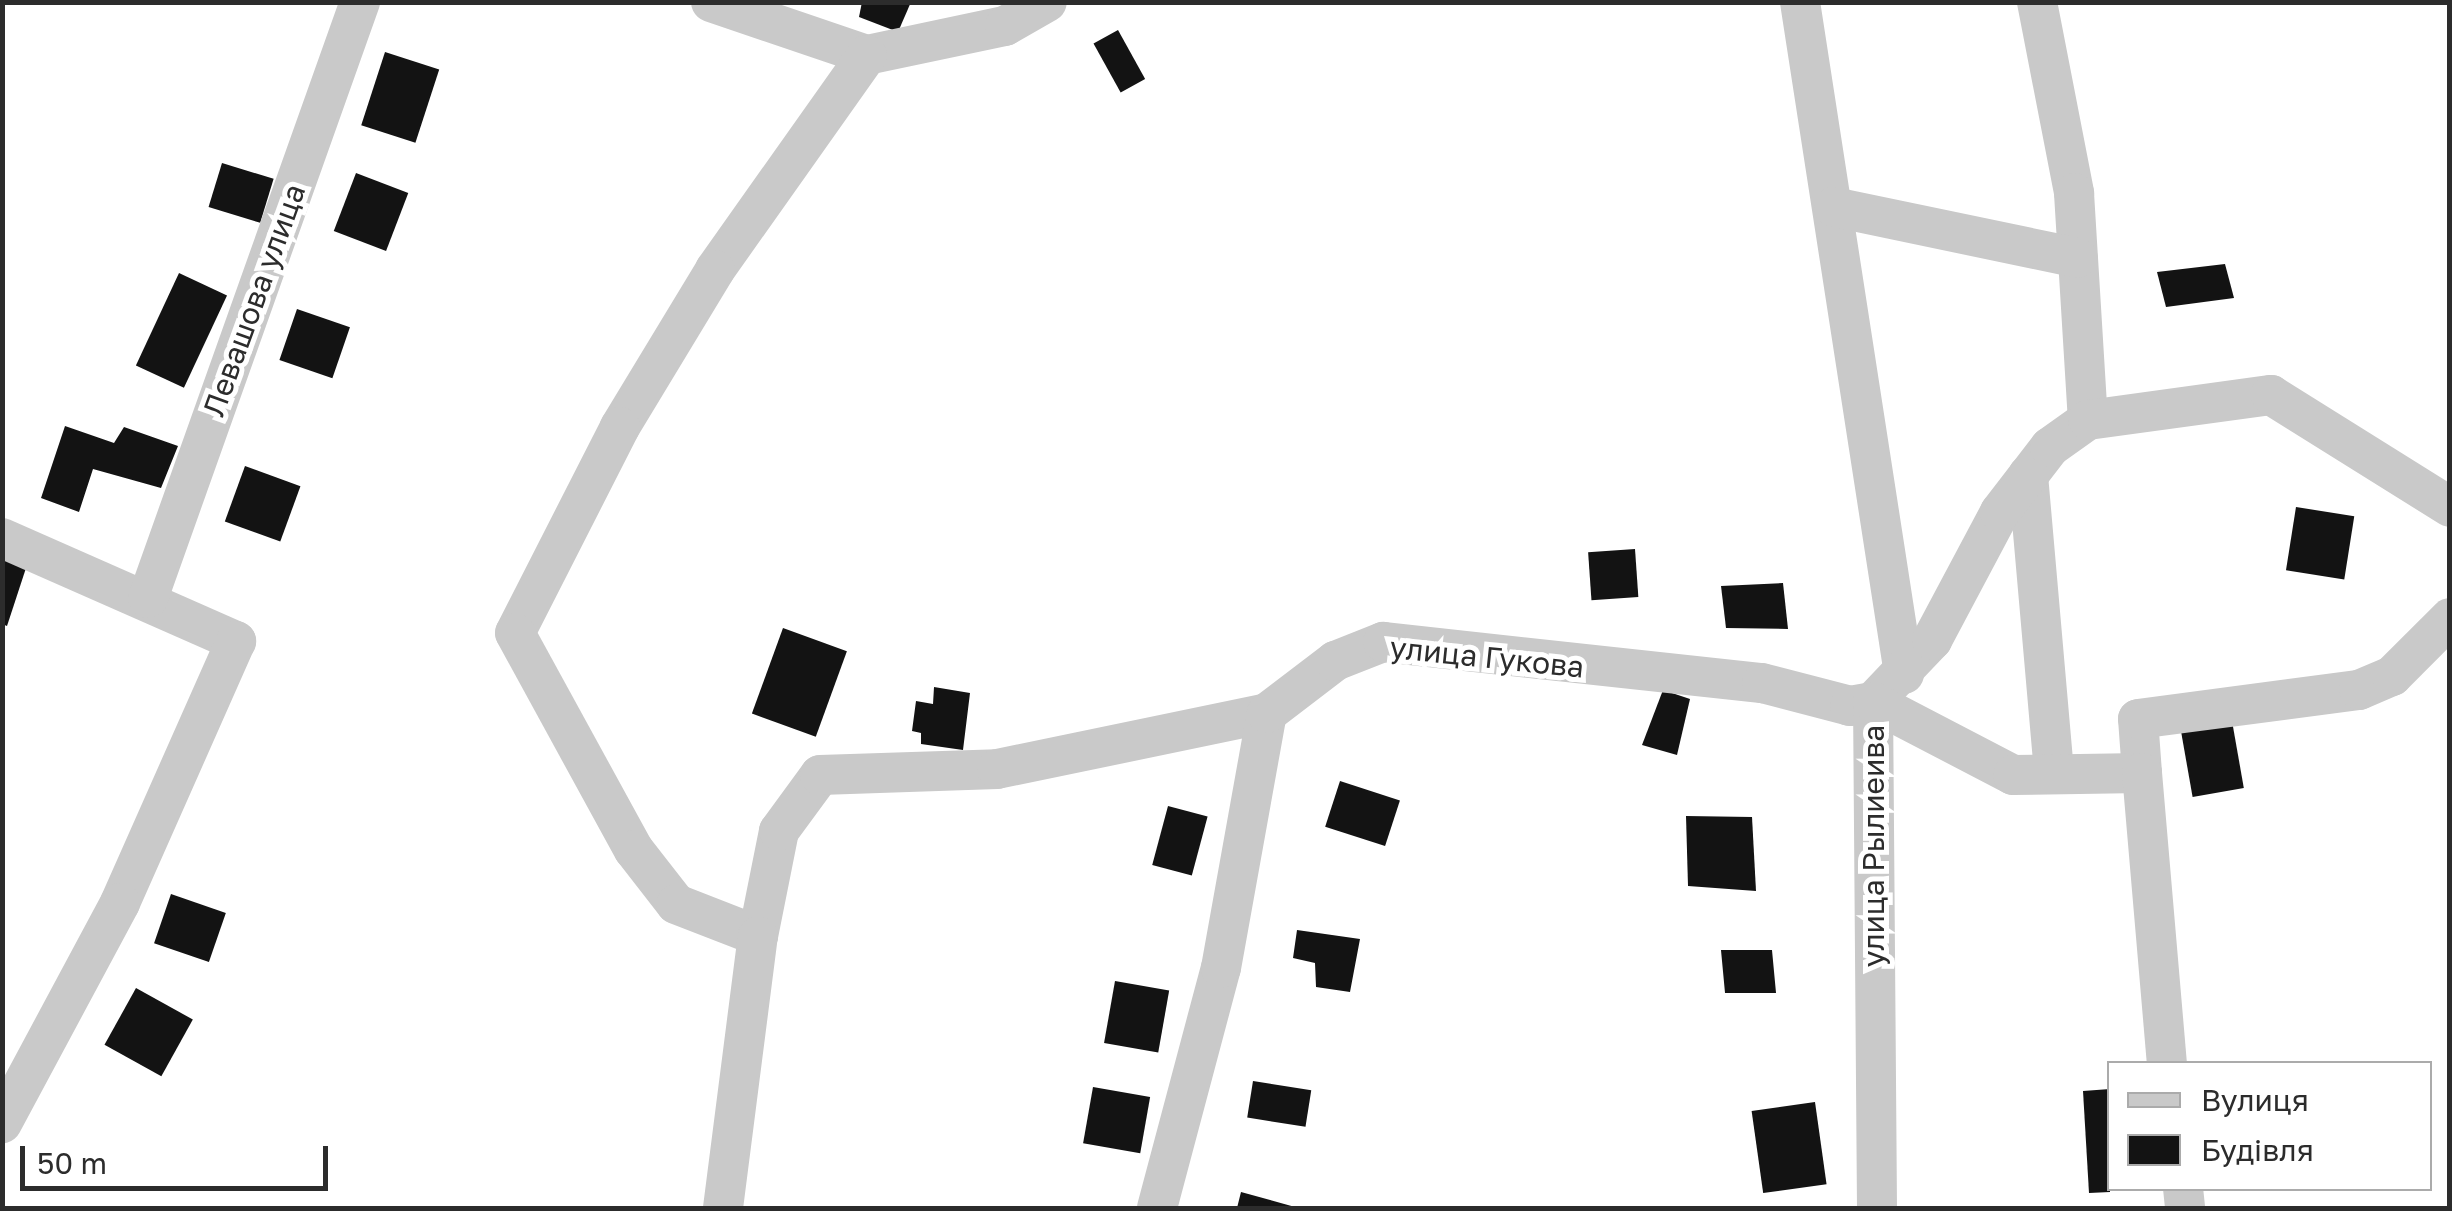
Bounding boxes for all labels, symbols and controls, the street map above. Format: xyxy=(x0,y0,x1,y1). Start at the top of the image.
street label: Левашова улица xyxy=(195,179,313,421)
street label: улица Гукова xyxy=(1388,629,1586,685)
street label: улица Рылиеива xyxy=(1855,725,1891,967)
legend xyxy=(2107,1061,2432,1191)
text: Вулиця xyxy=(2201,1082,2309,1118)
scale bar xyxy=(25,1126,332,1188)
text: Будівля xyxy=(2201,1132,2314,1168)
text: 50 m xyxy=(37,1145,107,1181)

